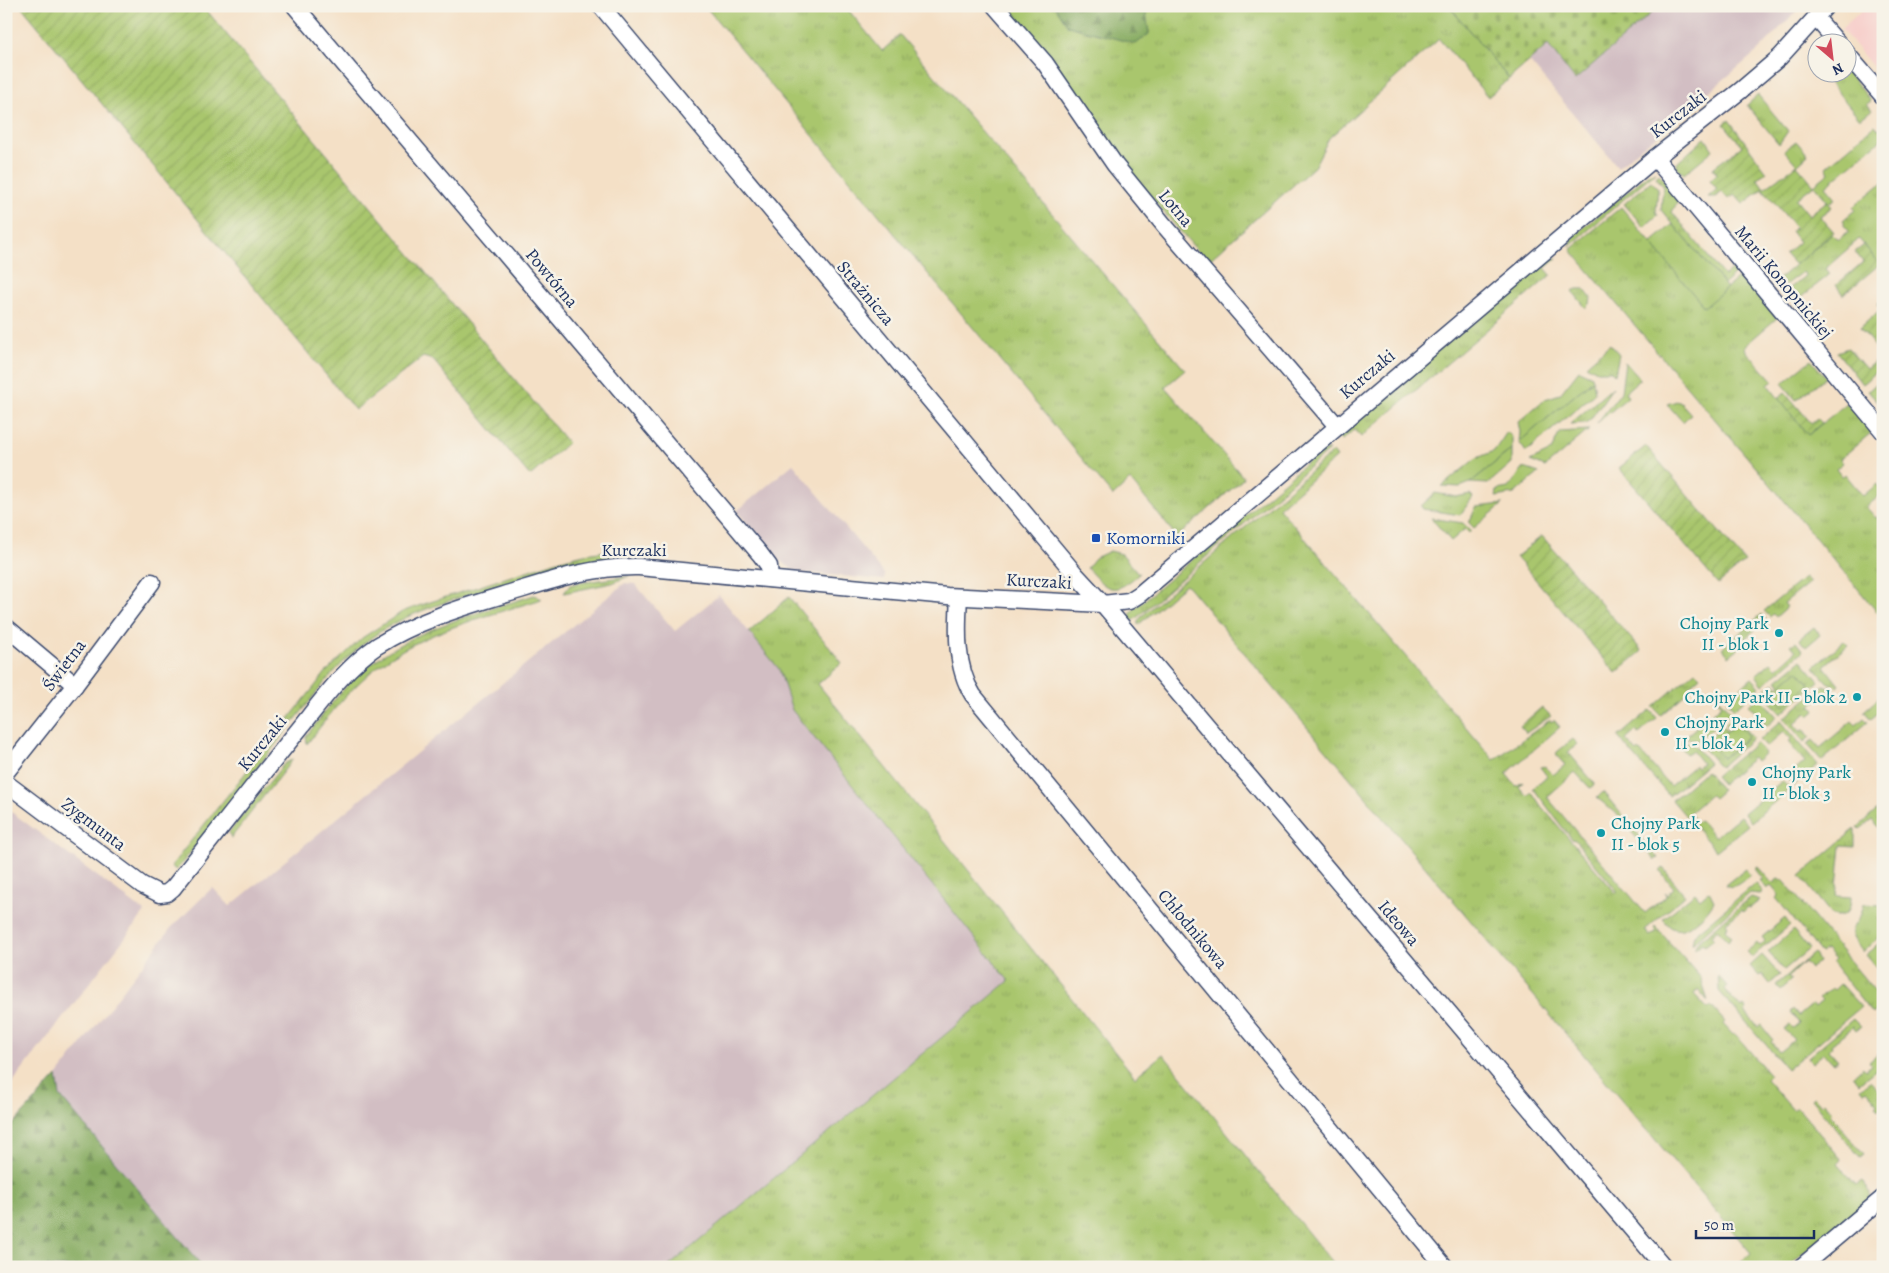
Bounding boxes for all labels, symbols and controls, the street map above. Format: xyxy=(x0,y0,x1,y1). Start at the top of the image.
north arrow xyxy=(1806,32,1856,82)
text: N xyxy=(1829,58,1847,80)
street label: Kurczaki xyxy=(1645,84,1711,144)
street label: Lotna xyxy=(1153,184,1199,232)
street label: Marii Konopnickiej xyxy=(1729,220,1839,344)
street label: Powtórna xyxy=(520,243,584,313)
street label: Strażnicza xyxy=(832,255,901,331)
street label: Kurczaki xyxy=(1334,344,1400,404)
place label: Komorniki xyxy=(1106,526,1186,550)
marker: Komorniki xyxy=(1090,532,1102,544)
street label: Kurczaki xyxy=(601,538,667,562)
street label: Kurczaki xyxy=(1006,567,1072,595)
place label: Chojny Park II - blok 1 xyxy=(1680,611,1769,656)
marker: Chojny Park II - blok 1 xyxy=(1773,627,1785,639)
street label: Świetna xyxy=(37,634,92,696)
place label: Chojny Park II - blok 2 xyxy=(1684,685,1847,709)
marker: Chojny Park II - blok 2 xyxy=(1851,691,1863,703)
street label: Kurczaki xyxy=(232,710,292,776)
place label: Chojny Park II - blok 4 xyxy=(1675,710,1764,755)
marker: Chojny Park II - blok 4 xyxy=(1659,726,1671,738)
place label: Chojny Park II - blok 3 xyxy=(1762,760,1851,805)
marker: Chojny Park II - blok 3 xyxy=(1746,776,1758,788)
street label: Zygmunta xyxy=(57,792,132,857)
place label: Chojny Park II - blok 5 xyxy=(1611,811,1700,856)
marker: Chojny Park II - blok 5 xyxy=(1595,827,1607,839)
street label: Chłodnikowa xyxy=(1153,884,1234,974)
street label: Ideowa xyxy=(1373,895,1426,952)
scale bar xyxy=(1696,1208,1814,1240)
text: 50 m xyxy=(1704,1215,1734,1235)

